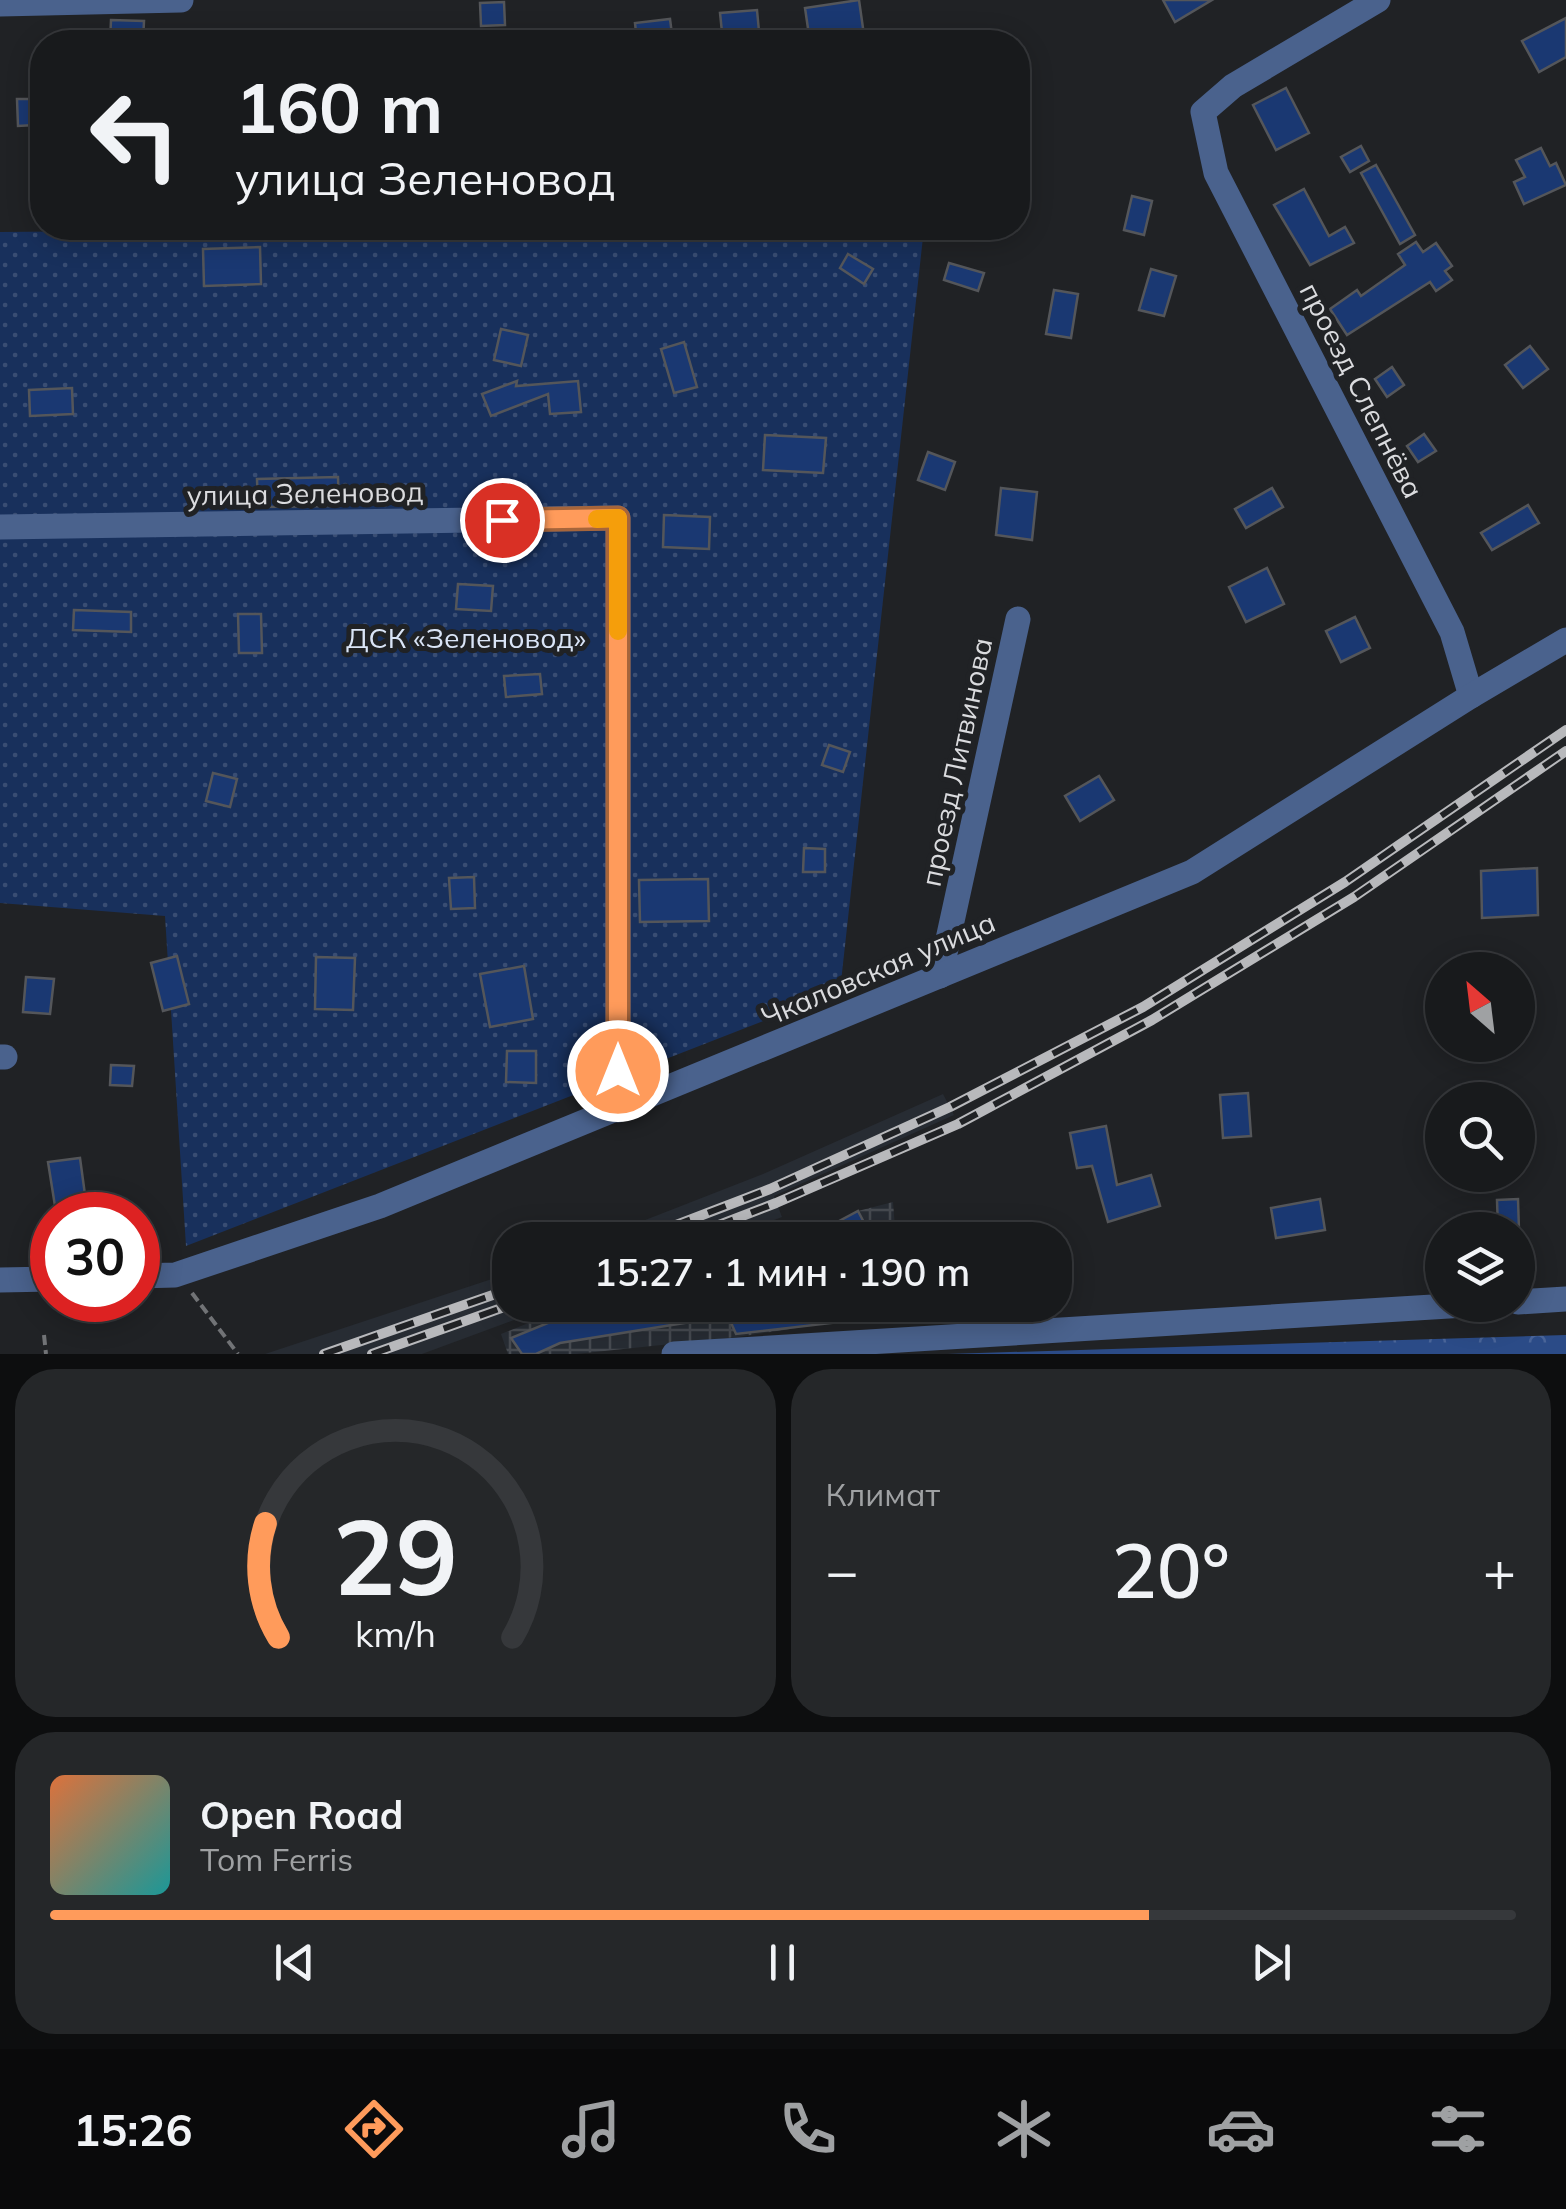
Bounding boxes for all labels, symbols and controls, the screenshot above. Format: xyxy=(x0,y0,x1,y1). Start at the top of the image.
text: 160 m xyxy=(235,63,443,151)
icon: left xyxy=(70,70,200,200)
text: улица Зеленовод xyxy=(235,150,615,206)
street label: проезд Слепнёва xyxy=(1293,276,1431,504)
street label: улица Зеленовод xyxy=(186,473,424,513)
pin xyxy=(460,478,545,563)
icon: arrive xyxy=(475,493,530,548)
park label: ДСК «Зеленовод» xyxy=(346,620,586,655)
street label: проезд Литвинова xyxy=(913,635,999,889)
street label: Чкаловская улица xyxy=(756,904,1000,1034)
north arrow xyxy=(1425,952,1535,1062)
map controls xyxy=(1425,952,1535,1322)
position arrow xyxy=(566,1019,670,1123)
button: search xyxy=(1425,1082,1535,1192)
speed limit sign: 30 xyxy=(30,1192,160,1322)
button: layers xyxy=(1425,1212,1535,1322)
text: 15:27 · 1 мин · 190 m xyxy=(594,1248,970,1296)
text: Климат xyxy=(826,1474,940,1514)
text: 29 xyxy=(333,1490,458,1621)
text: 20° xyxy=(1112,1523,1230,1617)
text: − xyxy=(826,1536,859,1605)
text: + xyxy=(1483,1536,1516,1605)
text: km/h xyxy=(355,1611,436,1656)
text: Open Road xyxy=(200,1791,403,1839)
text: Tom Ferris xyxy=(200,1839,353,1879)
icon: previous xyxy=(267,1935,322,1990)
icon: pause xyxy=(755,1935,810,1990)
icon: next xyxy=(1244,1935,1299,1990)
icon: directions xyxy=(339,2094,409,2164)
icon: music xyxy=(556,2094,626,2164)
icon: phone xyxy=(773,2094,843,2164)
icon: climate xyxy=(989,2094,1059,2164)
icon: car xyxy=(1206,2094,1276,2164)
icon: filters xyxy=(1423,2094,1493,2164)
text: 15:26 xyxy=(73,2101,193,2157)

